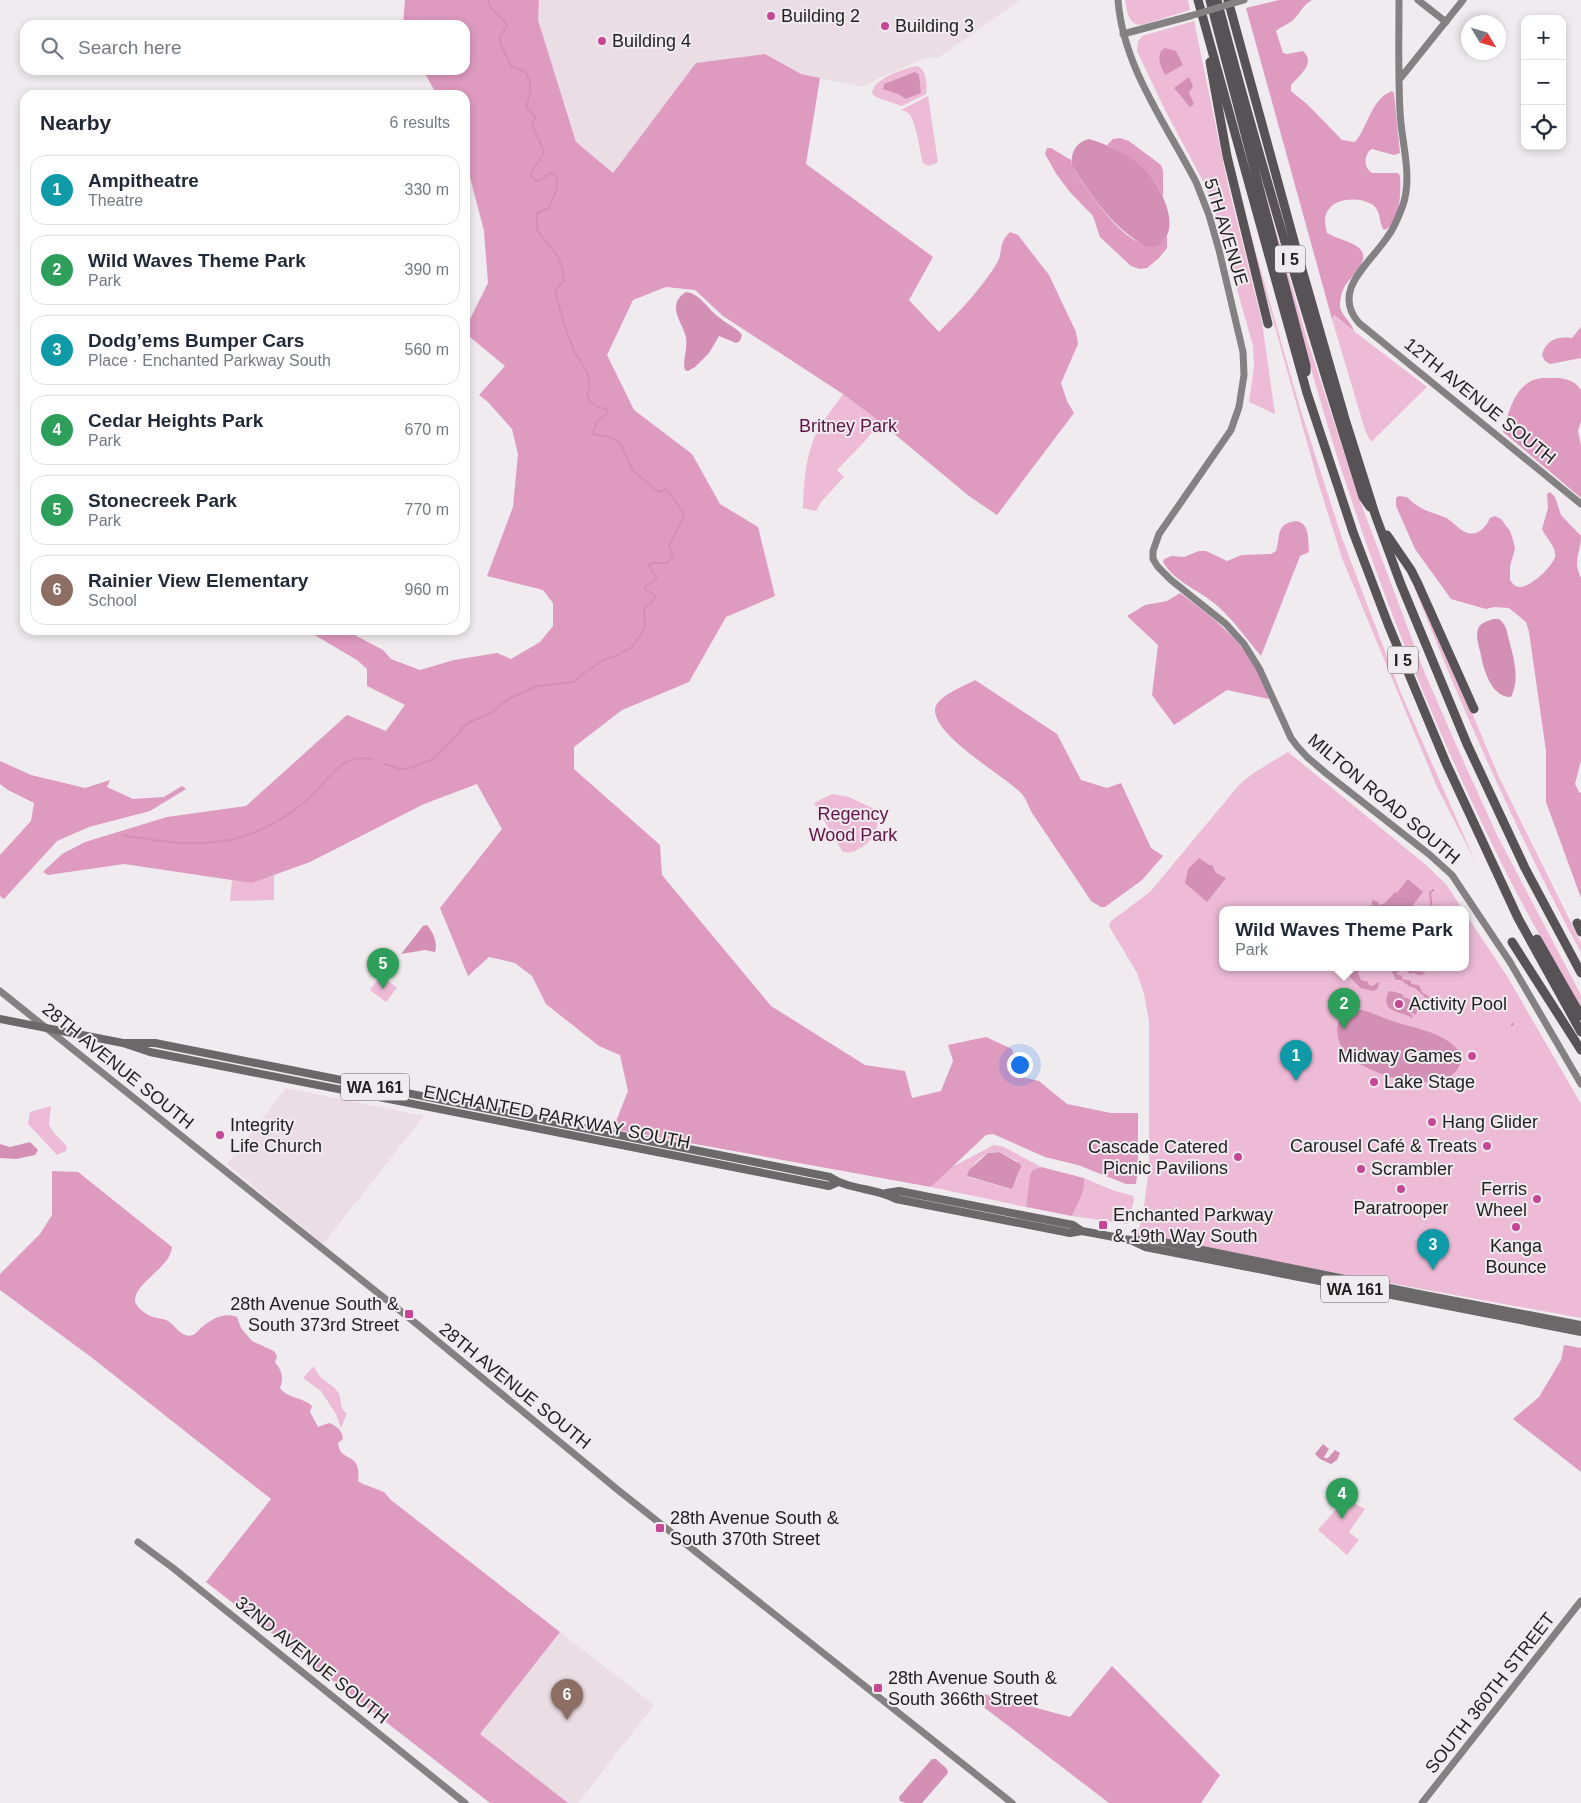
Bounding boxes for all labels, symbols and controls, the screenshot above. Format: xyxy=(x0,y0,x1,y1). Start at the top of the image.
place label: Building 2 xyxy=(781,6,860,26)
marker: Building 2 xyxy=(765,10,777,22)
north arrow xyxy=(1461,15,1506,60)
map controls xyxy=(1521,15,1566,150)
button: + xyxy=(1521,15,1566,60)
place label: Building 3 xyxy=(895,16,974,36)
search box xyxy=(20,20,470,75)
marker: Building 3 xyxy=(879,20,891,32)
place label: Building 4 xyxy=(612,31,691,51)
icon: search xyxy=(38,34,66,62)
marker: Building 4 xyxy=(596,35,608,47)
text: Search here xyxy=(78,37,182,58)
button: − xyxy=(1521,60,1566,105)
button: locate xyxy=(1521,105,1566,150)
text: Nearby xyxy=(40,111,111,134)
text: 6 results xyxy=(390,114,450,131)
text: Ampitheatre xyxy=(88,170,199,191)
street label: 5TH AVENUE xyxy=(1200,176,1252,288)
text: 1 xyxy=(53,181,61,198)
text: 330 m xyxy=(405,181,449,198)
text: Theatre xyxy=(88,192,143,209)
road number: I 5 xyxy=(1275,245,1305,272)
text: Wild Waves Theme Park xyxy=(88,250,306,271)
text: 2 xyxy=(53,261,61,278)
text: 390 m xyxy=(405,261,449,278)
text: Park xyxy=(88,272,121,289)
text: Dodg’ems Bumper Cars xyxy=(88,330,304,351)
street label: 12TH AVENUE SOUTH xyxy=(1400,334,1560,468)
text: 3 xyxy=(53,341,61,358)
text: 560 m xyxy=(405,341,449,358)
text: Place · Enchanted Parkway South xyxy=(88,352,331,369)
text: Cedar Heights Park xyxy=(88,410,263,431)
park label: Britney Park xyxy=(799,416,898,436)
text: 4 xyxy=(53,421,61,438)
text: 670 m xyxy=(405,421,449,438)
text: Park xyxy=(88,432,121,449)
text: Stonecreek Park xyxy=(88,490,237,511)
text: 5 xyxy=(53,501,61,518)
text: 770 m xyxy=(405,501,449,518)
text: Park xyxy=(88,512,121,529)
text: Rainier View Elementary xyxy=(88,570,308,591)
text: 6 xyxy=(53,581,61,598)
text: 960 m xyxy=(405,581,449,598)
text: School xyxy=(88,592,137,609)
road number: I 5 xyxy=(1388,646,1418,674)
street label: MILTON ROAD SOUTH xyxy=(1304,730,1464,868)
park label: Regency Wood Park xyxy=(809,804,898,845)
popup xyxy=(1219,906,1469,971)
text: Wild Waves Theme Park xyxy=(1235,919,1453,940)
text: Park xyxy=(1235,941,1268,958)
pin: 5 xyxy=(367,948,399,989)
pin: 2 xyxy=(1328,988,1360,1029)
place label: Activity Pool xyxy=(1409,994,1507,1014)
marker: Activity Pool xyxy=(1393,998,1405,1010)
street label: 28TH AVENUE SOUTH xyxy=(38,999,198,1133)
pin: 1 xyxy=(1280,1040,1312,1081)
place label: Midway Games xyxy=(1338,1046,1462,1066)
marker: Midway Games xyxy=(1466,1050,1478,1062)
your location xyxy=(1007,1052,1033,1078)
place label: Lake Stage xyxy=(1384,1072,1475,1092)
road number: WA 161 xyxy=(341,1074,409,1100)
marker: Lake Stage xyxy=(1368,1076,1380,1088)
street label: ENCHANTED PARKWAY SOUTH xyxy=(422,1081,692,1153)
place label: Hang Glider xyxy=(1442,1112,1538,1132)
place label: Integrity Life Church xyxy=(230,1115,322,1156)
marker: Hang Glider xyxy=(1426,1116,1438,1128)
marker: Integrity Life Church xyxy=(214,1129,226,1141)
place label: Carousel Café & Treats xyxy=(1290,1136,1477,1156)
place label: Cascade Catered Picnic Pavilions xyxy=(1088,1137,1228,1178)
marker: Carousel Café & Treats xyxy=(1481,1140,1493,1152)
marker: Cascade Catered Picnic Pavilions xyxy=(1232,1151,1244,1163)
place label: Scrambler xyxy=(1371,1159,1453,1179)
marker: Scrambler xyxy=(1355,1163,1367,1175)
place label: Ferris Wheel xyxy=(1476,1179,1527,1220)
marker: Paratrooper xyxy=(1395,1183,1407,1195)
marker: Ferris Wheel xyxy=(1531,1193,1543,1205)
place label: Paratrooper xyxy=(1353,1198,1449,1218)
place label: Enchanted Parkway & 19th Way South xyxy=(1113,1205,1273,1246)
marker: Enchanted Parkway & 19th Way South xyxy=(1097,1219,1109,1231)
marker: Kanga Bounce xyxy=(1510,1221,1522,1233)
pin: 3 xyxy=(1417,1229,1449,1270)
place label: Kanga Bounce xyxy=(1485,1236,1547,1277)
road number: WA 161 xyxy=(1321,1276,1389,1302)
place label: 28th Avenue South & South 373rd Street xyxy=(230,1294,399,1335)
marker: 28th Avenue South & South 373rd Street xyxy=(403,1308,415,1320)
street label: 28TH AVENUE SOUTH xyxy=(435,1319,595,1453)
pin: 4 xyxy=(1326,1478,1358,1519)
place label: 28th Avenue South & South 370th Street xyxy=(670,1508,839,1549)
marker: 28th Avenue South & South 370th Street xyxy=(654,1522,666,1534)
street label: 32ND AVENUE SOUTH xyxy=(232,1592,392,1728)
street label: SOUTH 360TH STREET xyxy=(1421,1609,1559,1777)
place label: 28th Avenue South & South 366th Street xyxy=(888,1668,1057,1709)
pin: 6 xyxy=(551,1679,583,1720)
marker: 28th Avenue South & South 366th Street xyxy=(872,1682,884,1694)

